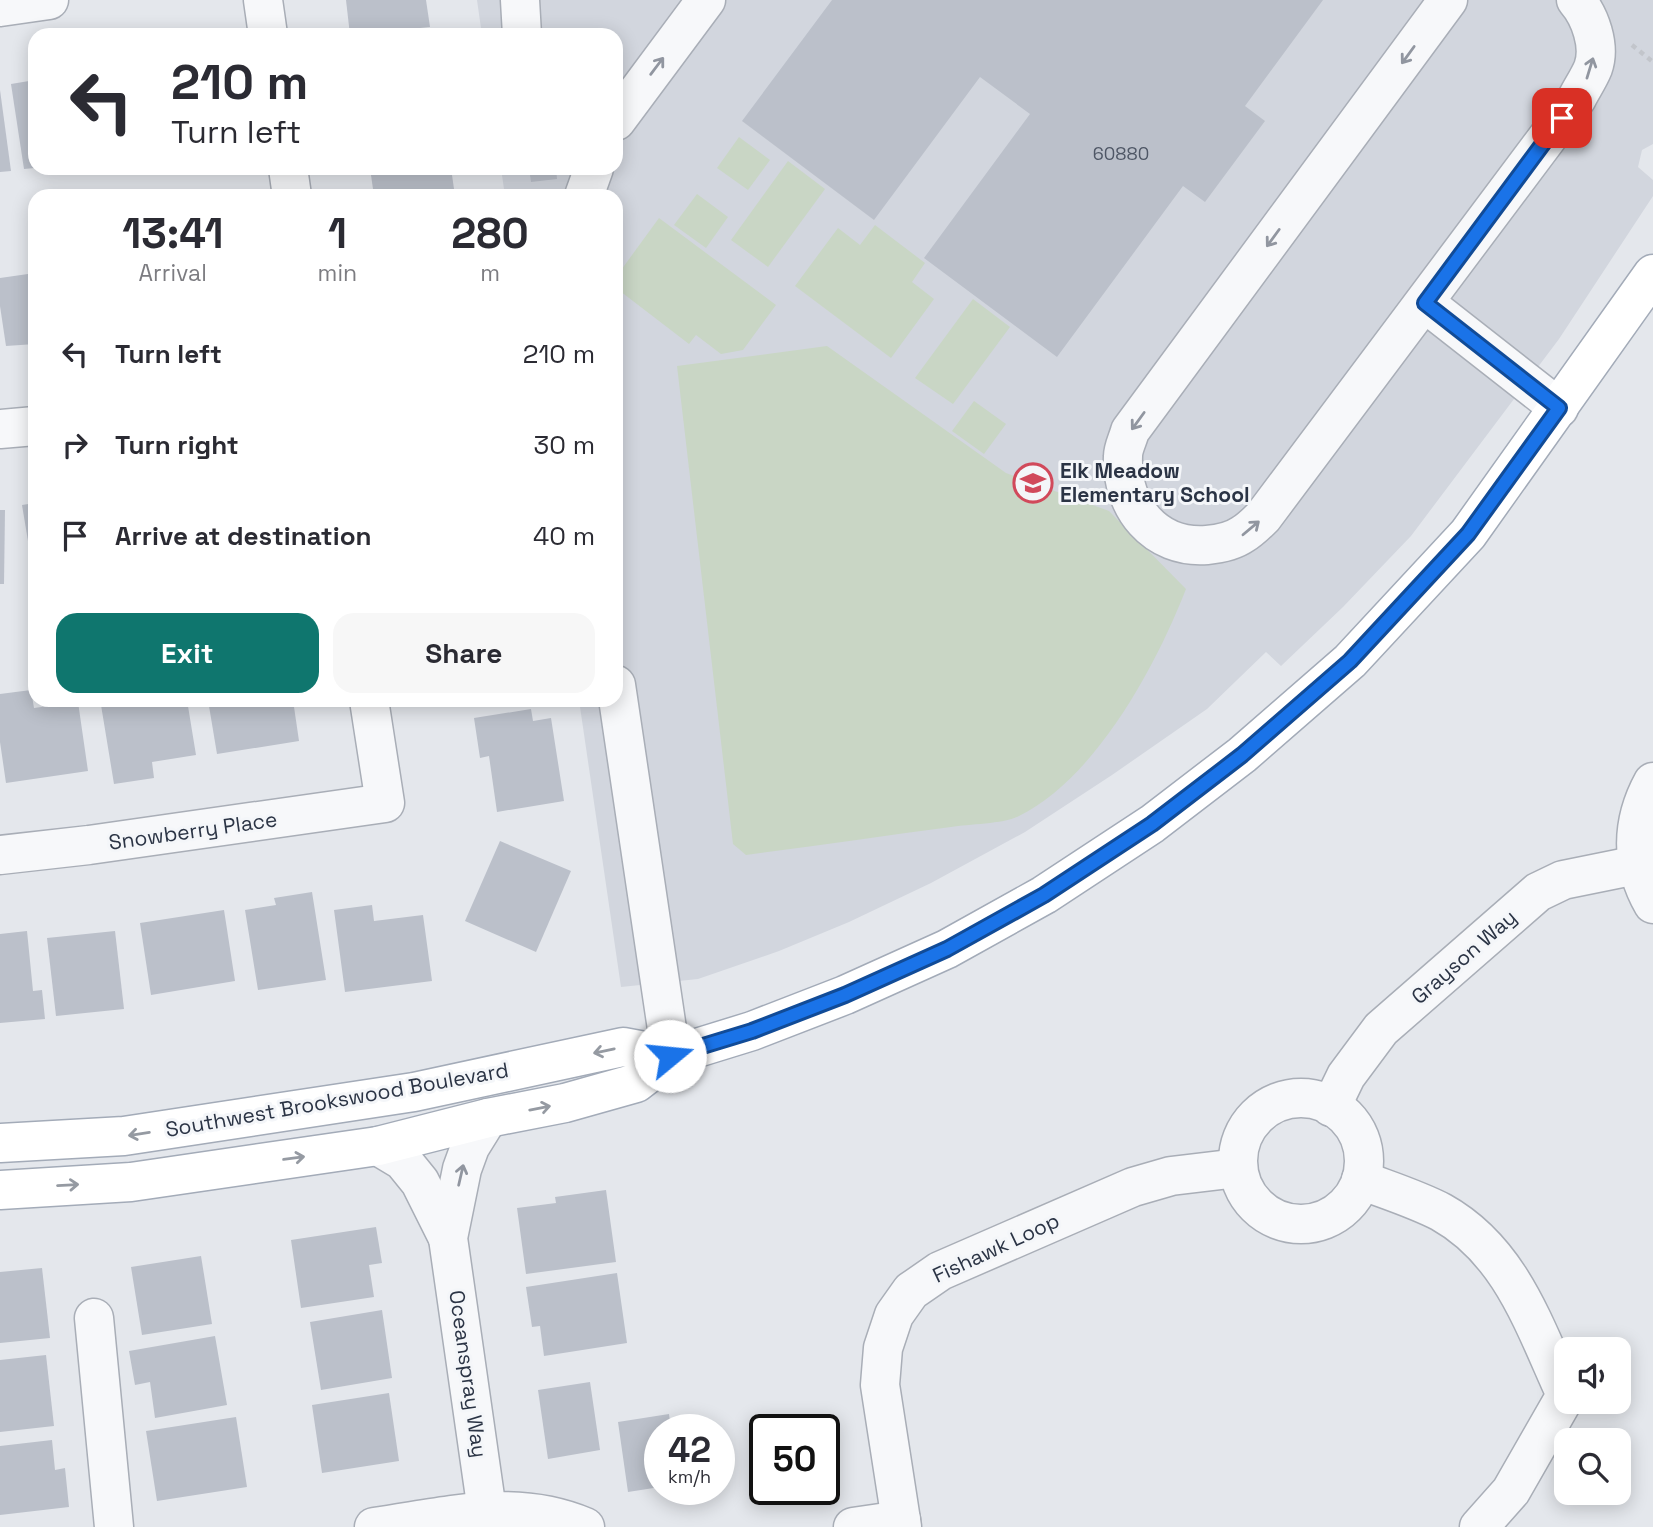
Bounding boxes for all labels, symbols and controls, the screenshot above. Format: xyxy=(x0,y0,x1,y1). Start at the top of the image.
one-way arrow xyxy=(1401,45,1415,64)
text: 210 m xyxy=(171,51,308,113)
icon: left xyxy=(56,56,147,147)
one-way arrow xyxy=(1585,57,1598,79)
one-way arrow xyxy=(649,58,664,76)
pin xyxy=(1532,88,1592,148)
icon: arrive xyxy=(1543,99,1581,137)
text: Turn left xyxy=(171,112,301,152)
house number: 60880 xyxy=(1093,142,1149,165)
text: 13:41 xyxy=(122,207,223,260)
text: 1 xyxy=(328,207,347,260)
text: 280 xyxy=(451,207,529,260)
one-way arrow xyxy=(1266,228,1280,247)
text: Arrival xyxy=(139,258,207,288)
text: min xyxy=(318,258,357,288)
text: m xyxy=(480,258,500,288)
icon: left xyxy=(56,335,94,373)
text: Turn left xyxy=(115,337,222,371)
text: 210 m xyxy=(523,337,595,371)
one-way arrow xyxy=(1130,411,1145,430)
icon: right xyxy=(56,426,94,464)
text: Turn right xyxy=(115,428,239,462)
text: 30 m xyxy=(534,428,595,462)
place label: Elk Meadow Elementary School xyxy=(1060,457,1250,508)
school or university icon: Elk Meadow Elementary School xyxy=(1012,462,1054,504)
icon: arrive xyxy=(56,517,94,555)
text: Arrive at destination xyxy=(115,519,372,553)
text: 40 m xyxy=(533,519,595,553)
one-way arrow xyxy=(1241,520,1259,536)
button: Exit xyxy=(56,613,319,693)
button: Share xyxy=(333,613,595,693)
street label: Snowberry Place xyxy=(107,805,279,856)
street label: Grayson Way xyxy=(1405,903,1522,1010)
position arrow xyxy=(633,1019,707,1093)
one-way arrow xyxy=(593,1045,616,1059)
street label: Southwest Brookswood Boulevard xyxy=(163,1056,511,1143)
one-way arrow xyxy=(528,1100,551,1114)
one-way arrow xyxy=(128,1128,150,1141)
one-way arrow xyxy=(282,1151,305,1164)
one-way arrow xyxy=(455,1164,468,1187)
one-way arrow xyxy=(56,1179,79,1192)
street label: Fishawk Loop xyxy=(928,1206,1063,1289)
street label: Oceanspray Way xyxy=(443,1288,494,1459)
map controls xyxy=(1554,1337,1631,1505)
button: sound xyxy=(1554,1337,1631,1414)
speed limit sign: 50 xyxy=(749,1414,840,1505)
text: 42 xyxy=(668,1428,711,1472)
button: search xyxy=(1554,1428,1631,1505)
text: km/h xyxy=(668,1465,711,1488)

